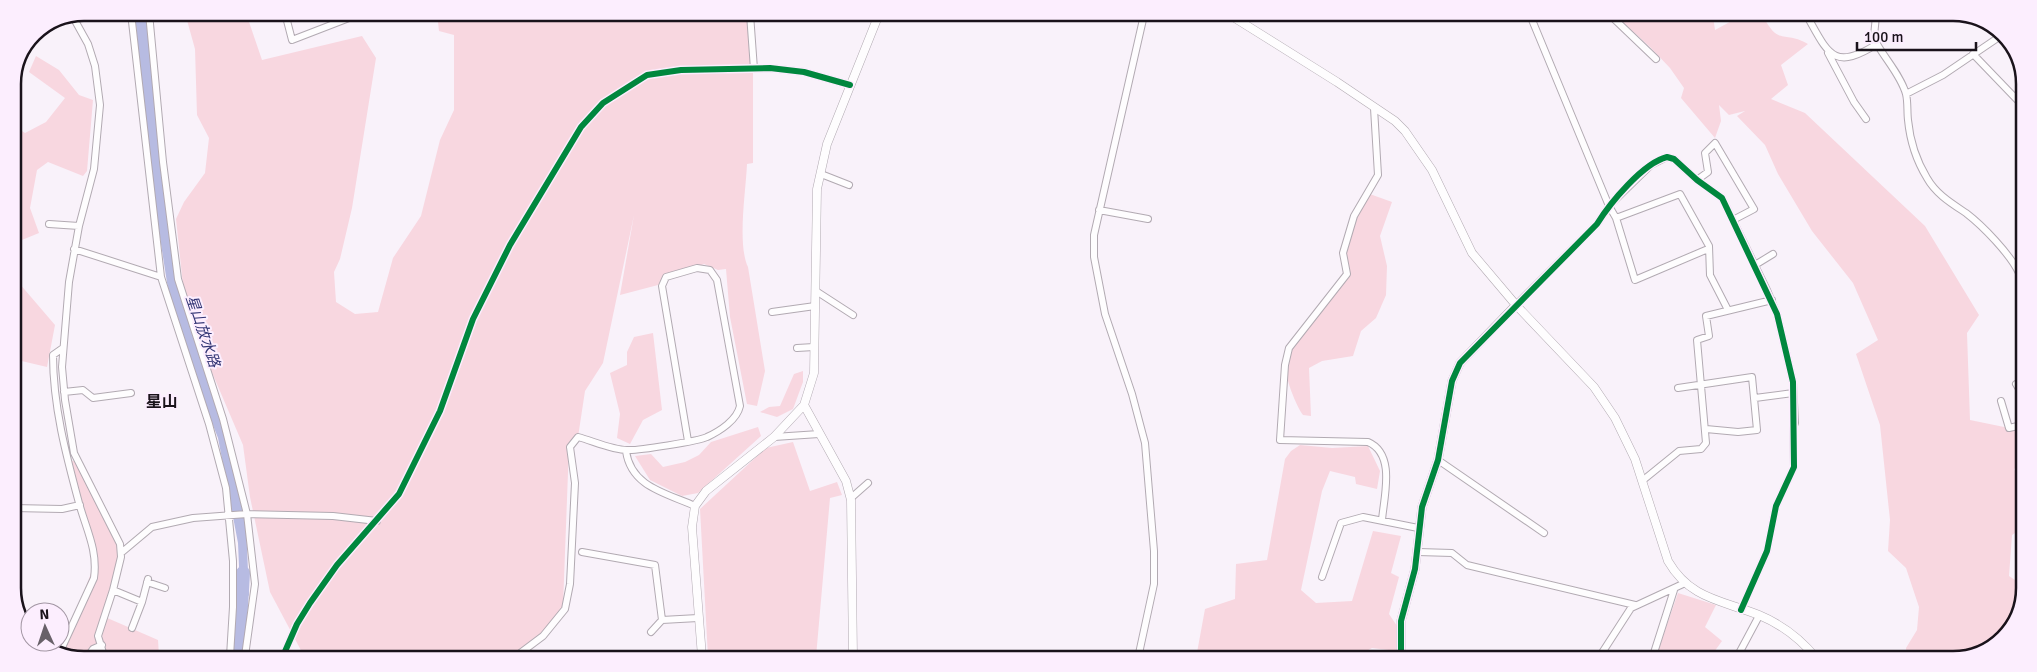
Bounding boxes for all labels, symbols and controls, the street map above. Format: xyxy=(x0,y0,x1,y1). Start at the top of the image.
scale bar xyxy=(1857,20,1976,52)
text: 100 m xyxy=(1864,28,1904,46)
water label: 星山放水路 xyxy=(182,293,224,371)
district label: 星山 xyxy=(146,392,178,412)
north arrow xyxy=(20,602,70,652)
text: N xyxy=(39,606,50,623)

